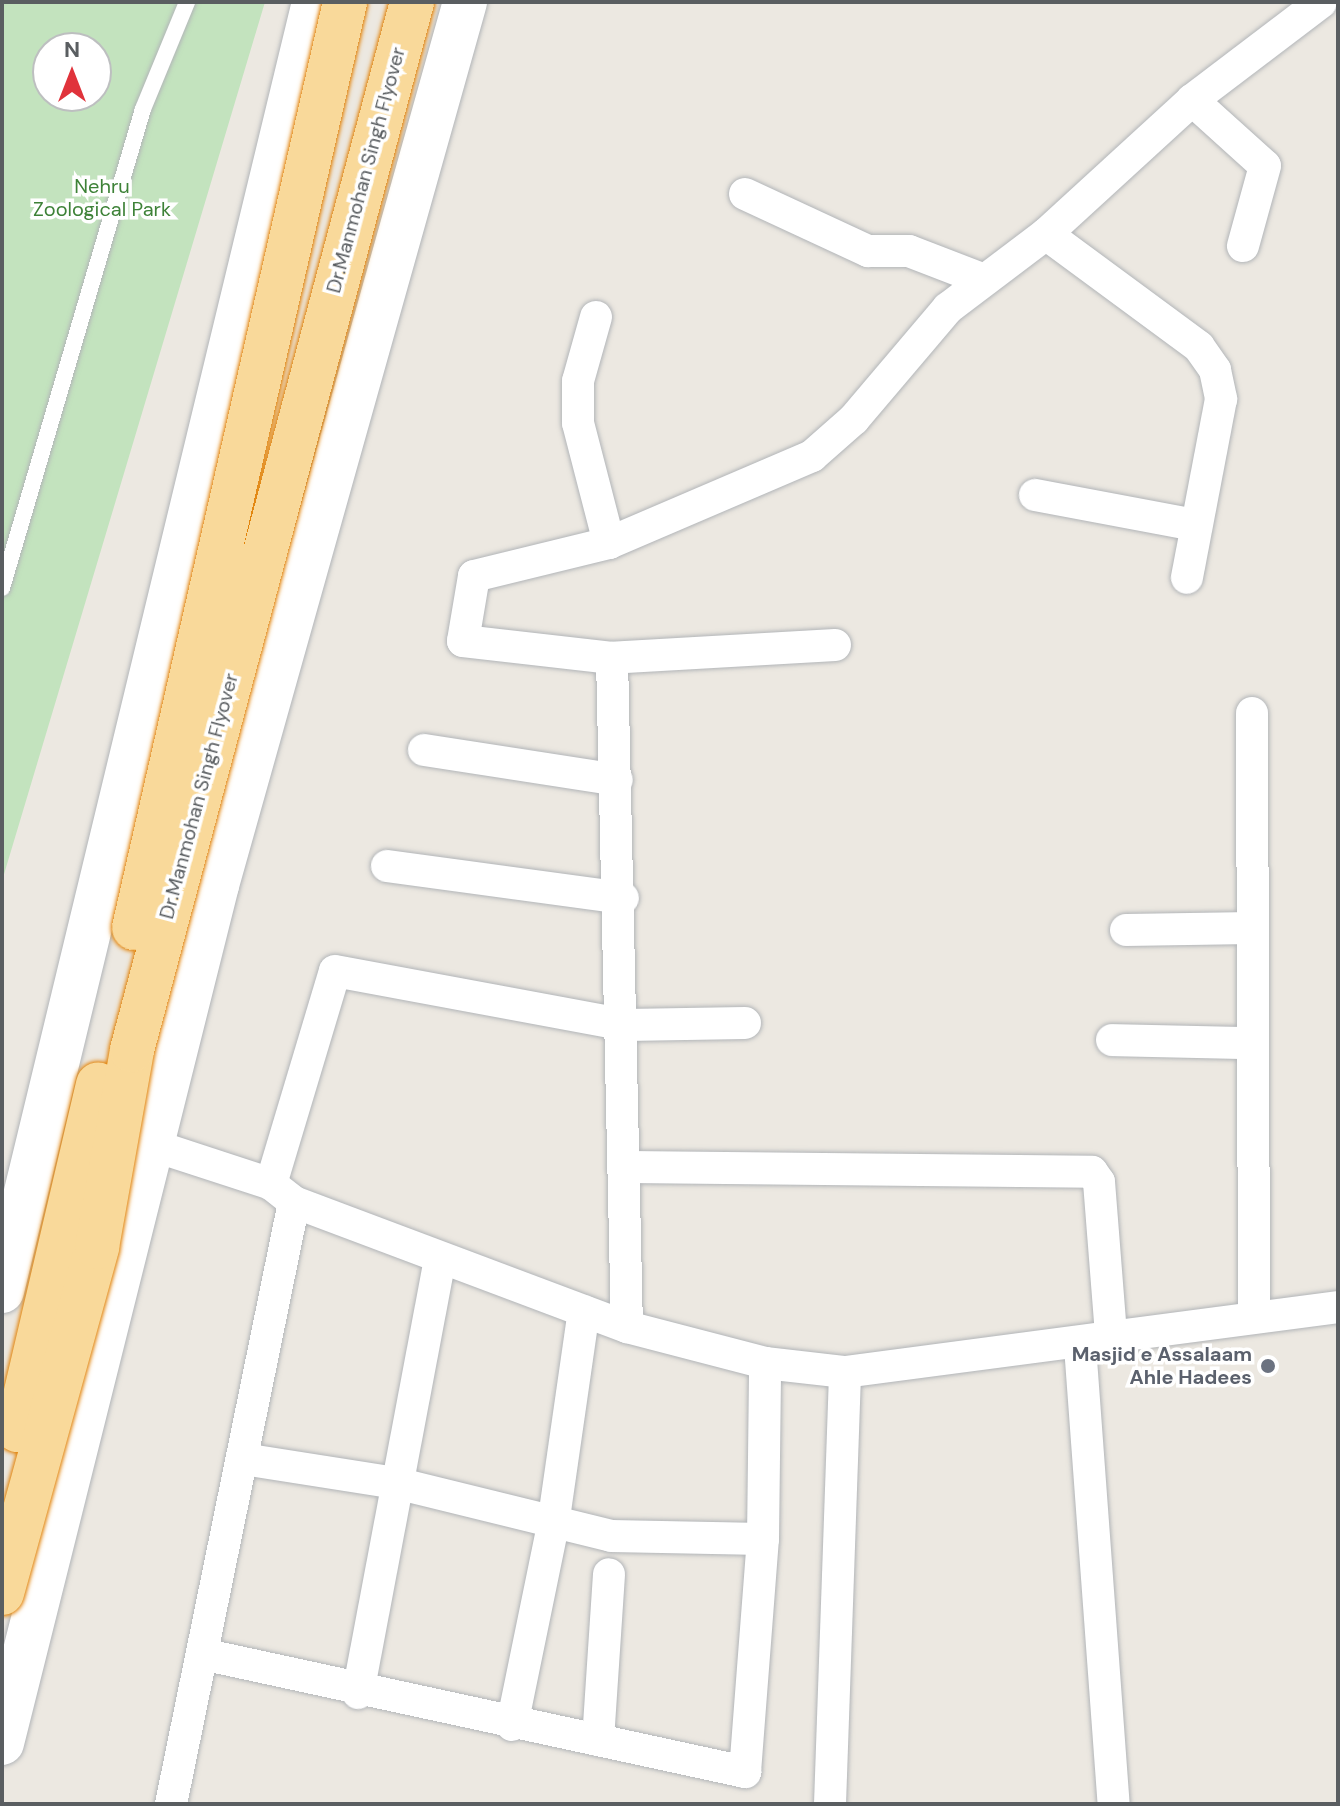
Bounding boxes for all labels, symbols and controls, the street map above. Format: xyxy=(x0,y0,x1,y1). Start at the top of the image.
north arrow xyxy=(32,32,112,112)
text: N xyxy=(64,35,80,64)
street label: Dr.Manmohan Singh Flyover xyxy=(322,44,410,296)
park label: Nehru Zoological Park xyxy=(33,174,171,221)
street label: Dr.Manmohan Singh Flyover xyxy=(155,670,243,922)
place label: Masjid e Assalaam Ahle Hadees xyxy=(1072,1342,1252,1389)
marker: Masjid e Assalaam Ahle Hadees xyxy=(1259,1357,1277,1375)

